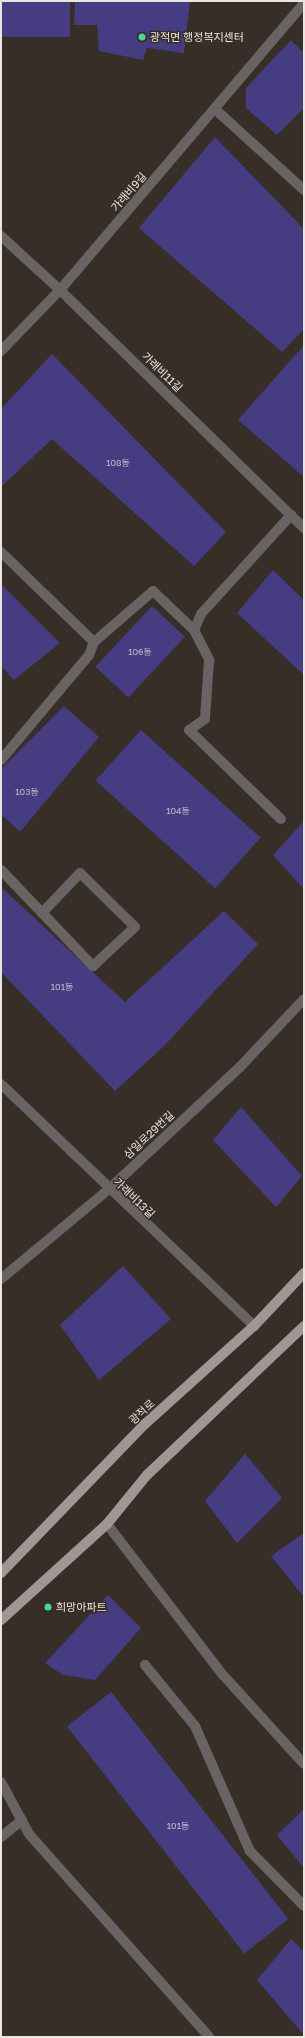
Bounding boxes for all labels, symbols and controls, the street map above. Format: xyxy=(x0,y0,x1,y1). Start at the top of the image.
place label: 광적면 행정복지센터 xyxy=(150,30,244,44)
marker: 광적면 행정복지센터 xyxy=(137,32,147,42)
street label: 가래비9길 xyxy=(109,170,149,214)
street label: 가래비11길 xyxy=(139,349,185,395)
house number: 108동 xyxy=(106,458,130,468)
house number: 106동 xyxy=(128,647,152,657)
house number: 103동 xyxy=(15,787,39,797)
house number: 104동 xyxy=(166,806,190,816)
house number: 101동 xyxy=(51,982,73,992)
street label: 삼일로29번길 xyxy=(121,1108,177,1162)
street label: 가래비13길 xyxy=(111,1175,157,1221)
street label: 광적로 xyxy=(126,1397,158,1427)
place label: 희망아파트 xyxy=(56,1600,107,1614)
marker: 희망아파트 xyxy=(43,1602,53,1612)
house number: 101동 xyxy=(167,1821,189,1831)

